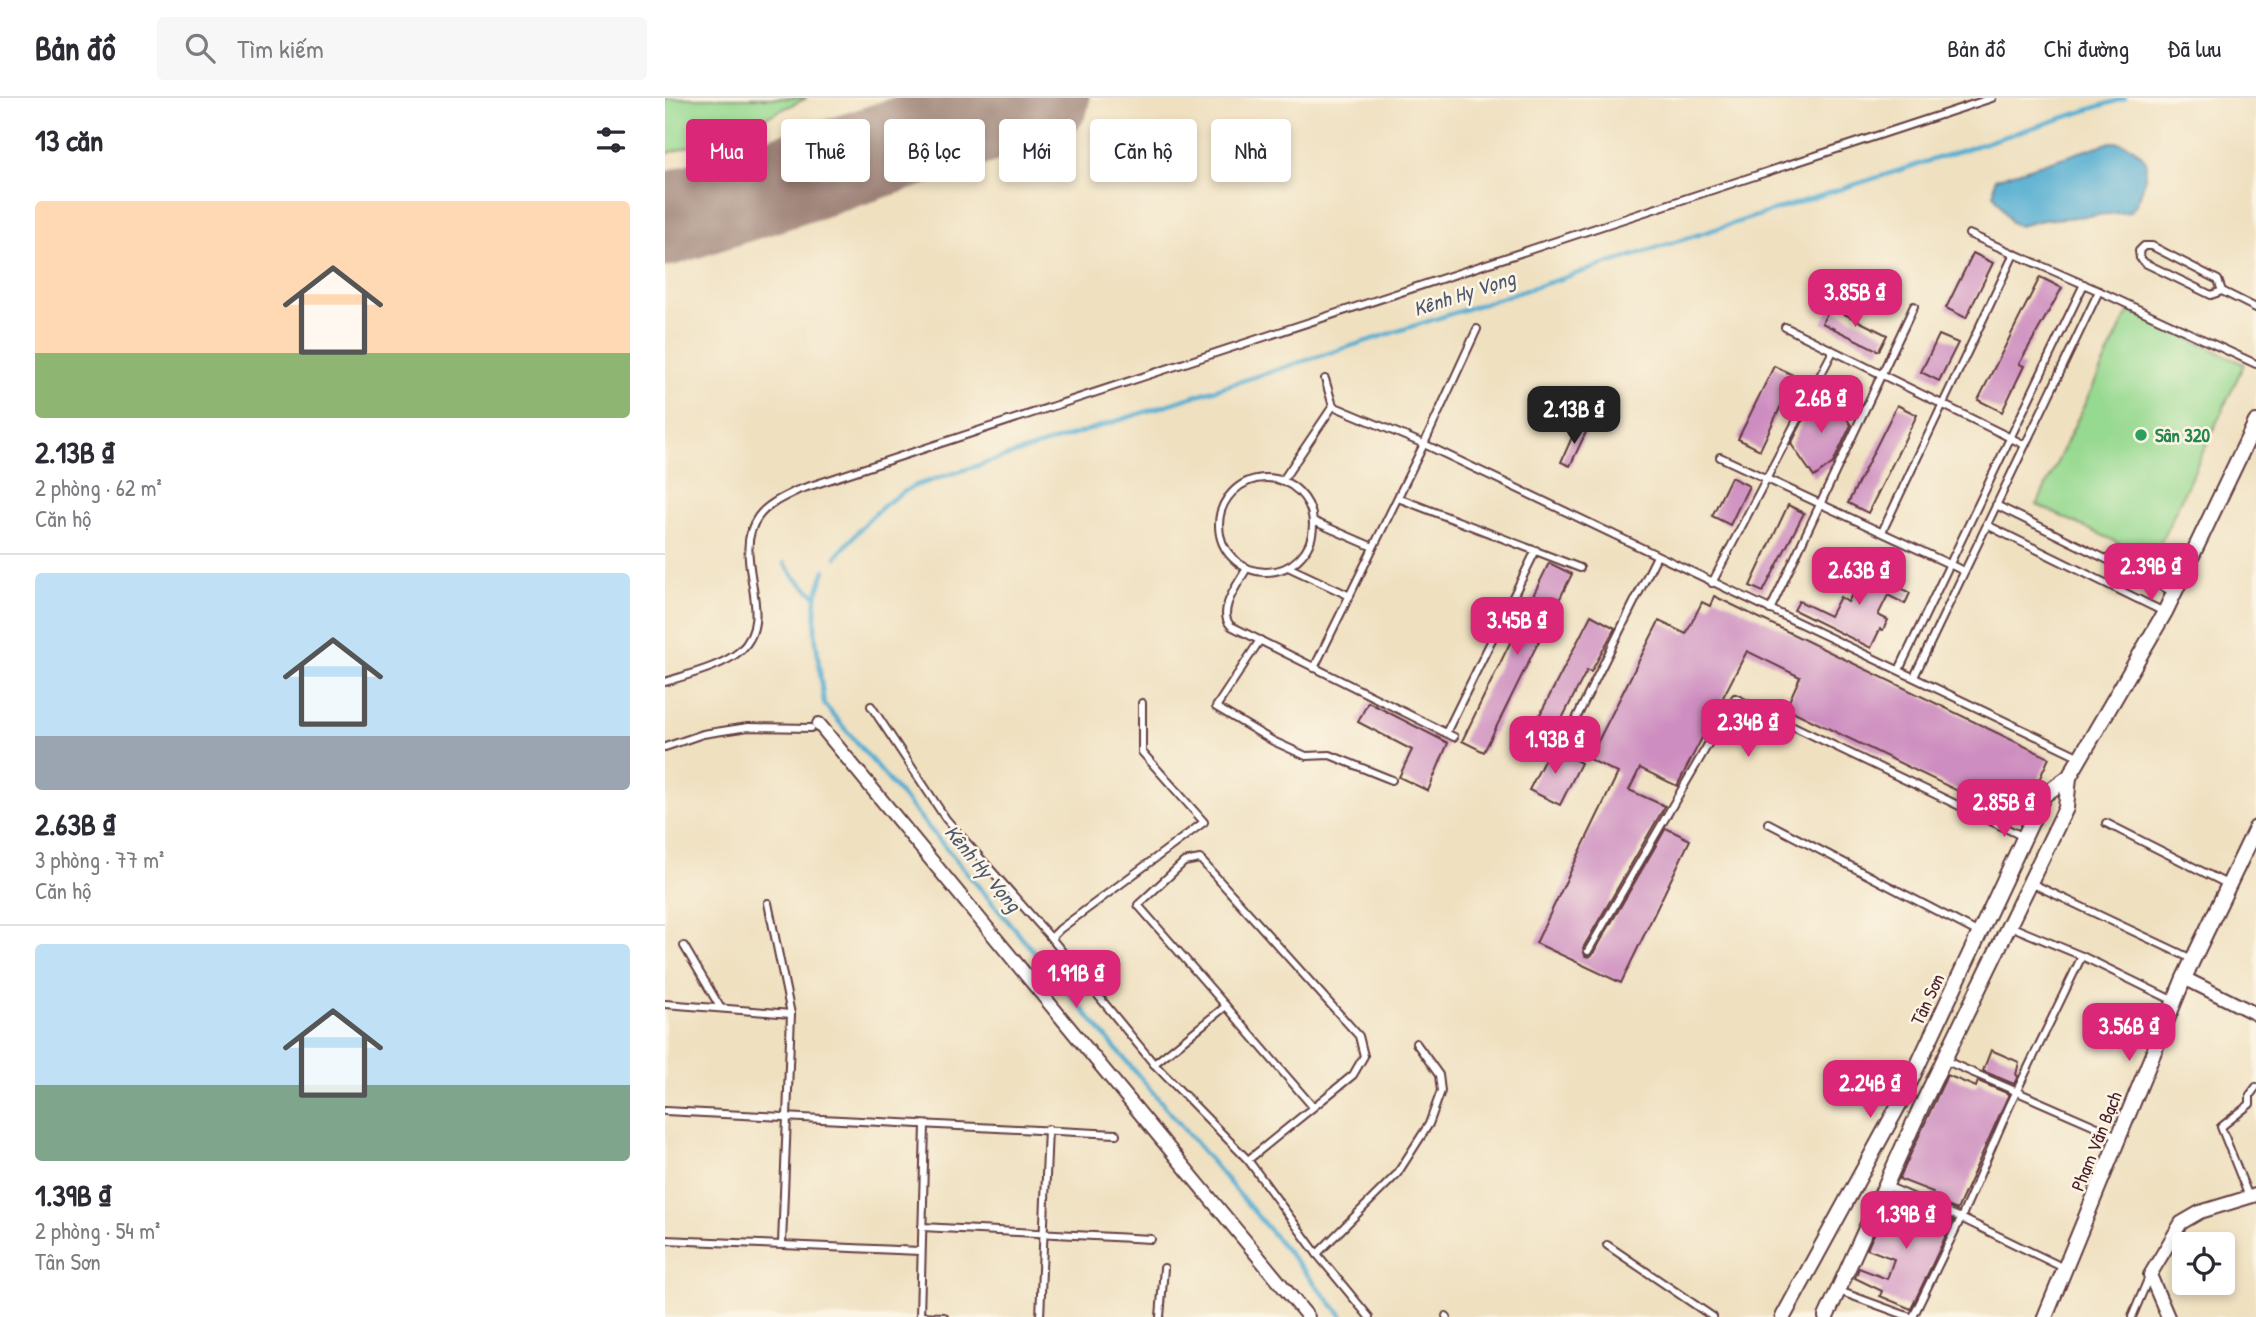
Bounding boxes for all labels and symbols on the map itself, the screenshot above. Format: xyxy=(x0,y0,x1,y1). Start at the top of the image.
water label: Kênh Hy Vọng xyxy=(1410,262,1520,323)
pin: 3.85B ₫ xyxy=(1790,270,1920,329)
pin: 2.6B ₫ xyxy=(1764,376,1878,435)
pin: 2.13B ₫ xyxy=(1509,386,1639,446)
place label: Sân 320 xyxy=(2155,422,2211,448)
marker: Sân 320 xyxy=(2133,427,2149,443)
pin: 2.39B ₫ xyxy=(2086,544,2216,603)
pin: 2.63B ₫ xyxy=(1794,547,1924,607)
pin: 3.45B ₫ xyxy=(1452,598,1582,657)
pin: 2.34B ₫ xyxy=(1683,700,1813,759)
pin: 1.93B ₫ xyxy=(1490,716,1620,776)
pin: 2.85B ₫ xyxy=(1939,780,2069,839)
water label: Kênh Hy Vọng xyxy=(938,818,1029,919)
pin: 1.91B ₫ xyxy=(1011,950,1141,1010)
street label: Tân Sơn xyxy=(1904,969,1950,1029)
pin: 3.56B ₫ xyxy=(2064,1004,2194,1063)
pin: 2.24B ₫ xyxy=(1805,1060,1935,1120)
street label: Phạm Văn Bạch xyxy=(2064,1087,2128,1195)
pin: 1.39B ₫ xyxy=(1841,1192,1971,1251)

